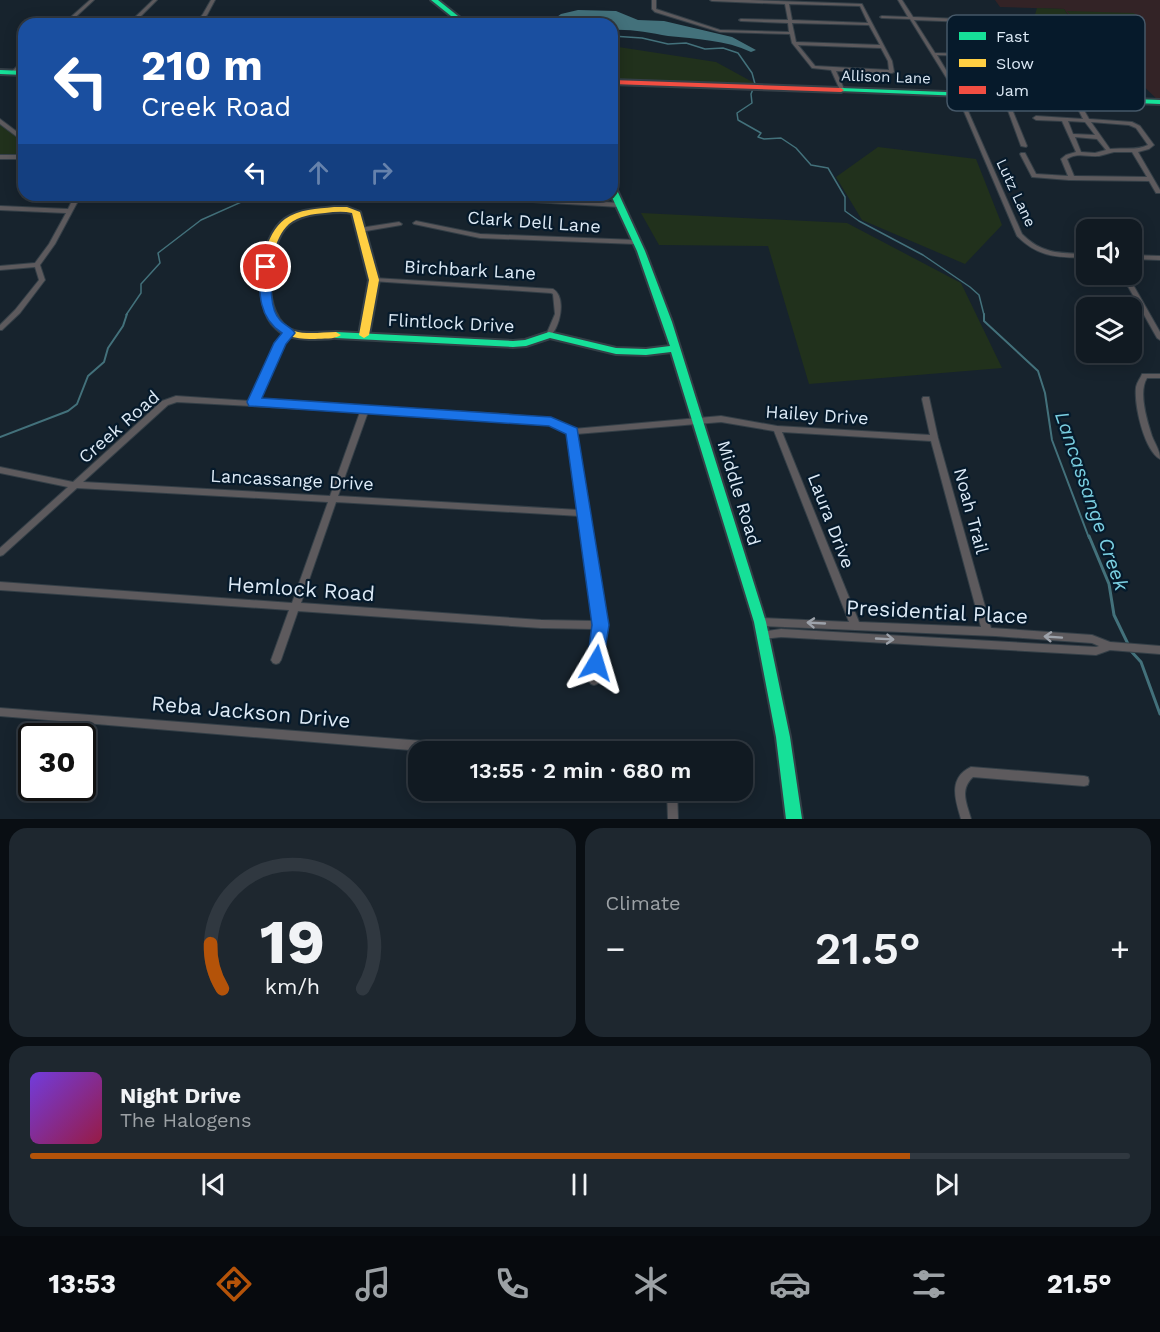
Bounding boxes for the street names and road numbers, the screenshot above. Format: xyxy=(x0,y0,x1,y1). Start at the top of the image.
street label: Allison Lane xyxy=(841,66,931,88)
street label: Lutz Lane xyxy=(992,156,1040,230)
street label: Clark Dell Lane xyxy=(467,206,601,237)
street label: Birchbark Lane xyxy=(404,256,537,283)
street label: Flintlock Drive xyxy=(387,309,515,336)
street label: Creek Road xyxy=(74,386,163,467)
street label: Hailey Drive xyxy=(765,400,869,429)
street label: Middle Road xyxy=(714,438,765,548)
street label: Lancassange Drive xyxy=(210,465,374,494)
street label: Noah Trail xyxy=(950,466,993,557)
street label: Laura Drive xyxy=(804,470,859,571)
street label: Hemlock Road xyxy=(226,571,376,606)
street label: Presidential Place xyxy=(845,594,1029,629)
street label: Reba Jackson Drive xyxy=(150,690,352,733)

